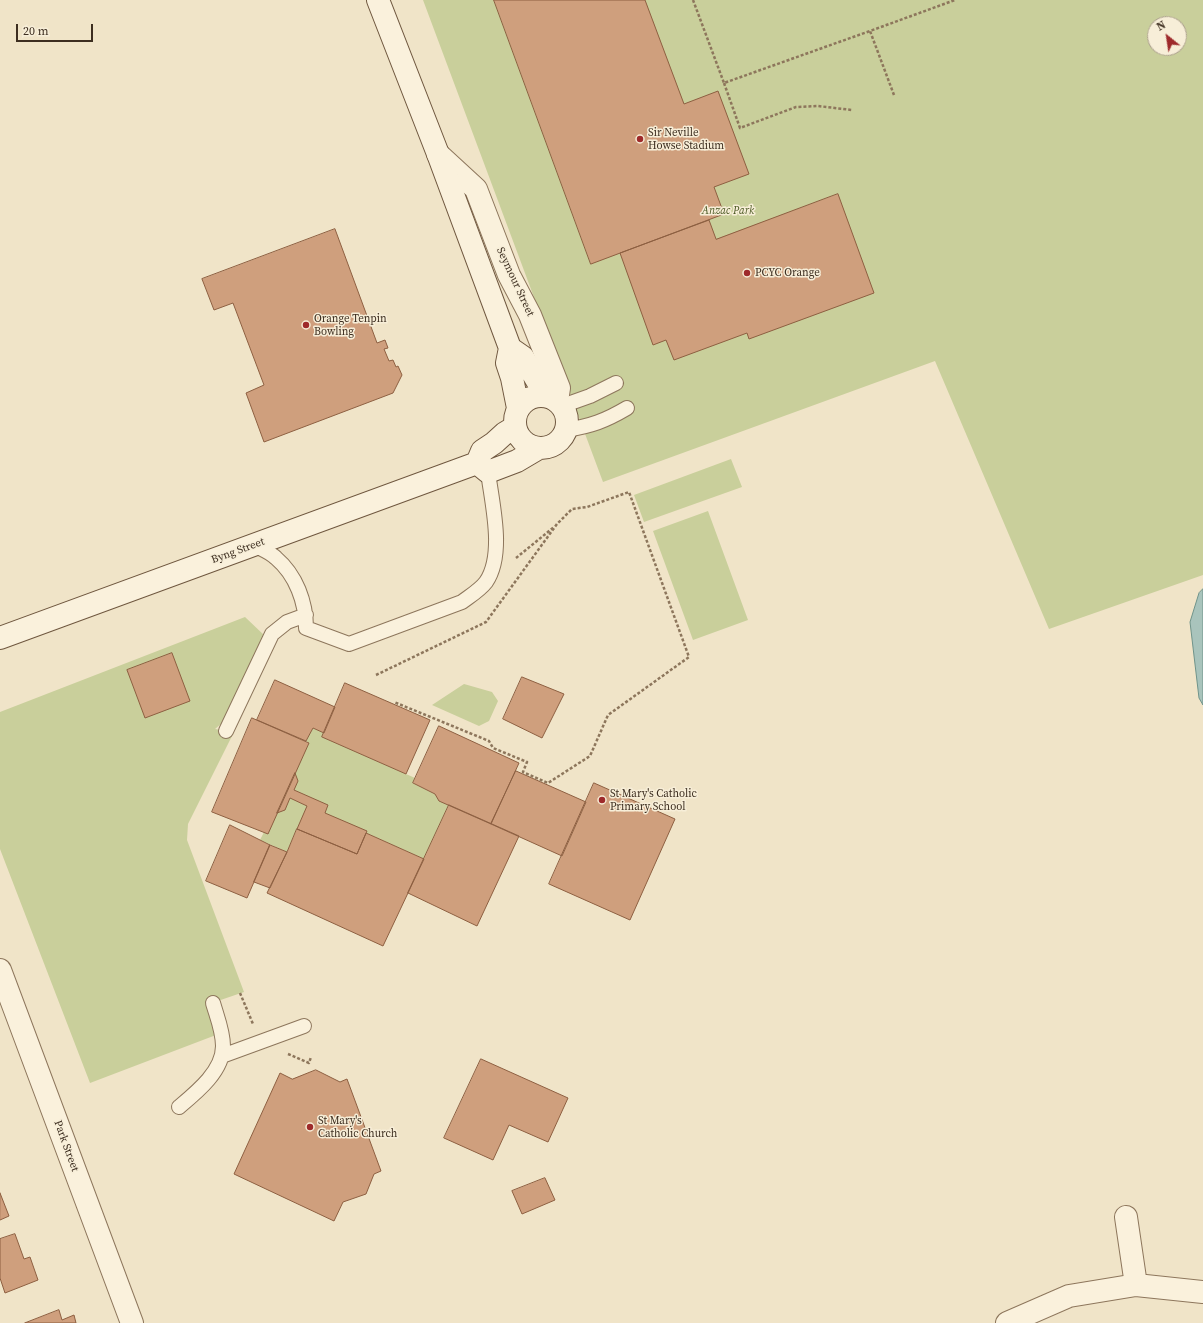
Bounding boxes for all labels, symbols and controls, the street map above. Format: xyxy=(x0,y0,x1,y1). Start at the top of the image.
scale bar xyxy=(18,16,95,42)
north arrow xyxy=(1147,16,1187,56)
text: N xyxy=(1154,18,1168,35)
text: 20 m xyxy=(23,23,49,39)
place label: Sir Neville Howse Stadium xyxy=(648,126,724,152)
marker: Sir Neville Howse Stadium xyxy=(635,134,645,144)
park label: Anzac Park xyxy=(702,204,754,218)
street label: Seymour Street xyxy=(493,245,537,319)
place label: PCYC Orange xyxy=(755,266,820,280)
marker: PCYC Orange xyxy=(742,268,752,278)
place label: Orange Tenpin Bowling xyxy=(314,312,387,338)
marker: Orange Tenpin Bowling xyxy=(301,320,311,330)
street label: Byng Street xyxy=(210,535,266,567)
place label: St Mary's Catholic Primary School xyxy=(610,787,697,813)
marker: St Mary's Catholic Primary School xyxy=(597,795,607,805)
place label: St Mary's Catholic Church xyxy=(318,1114,397,1140)
street label: Park Street xyxy=(51,1119,81,1173)
marker: St Mary's Catholic Church xyxy=(305,1122,315,1132)

